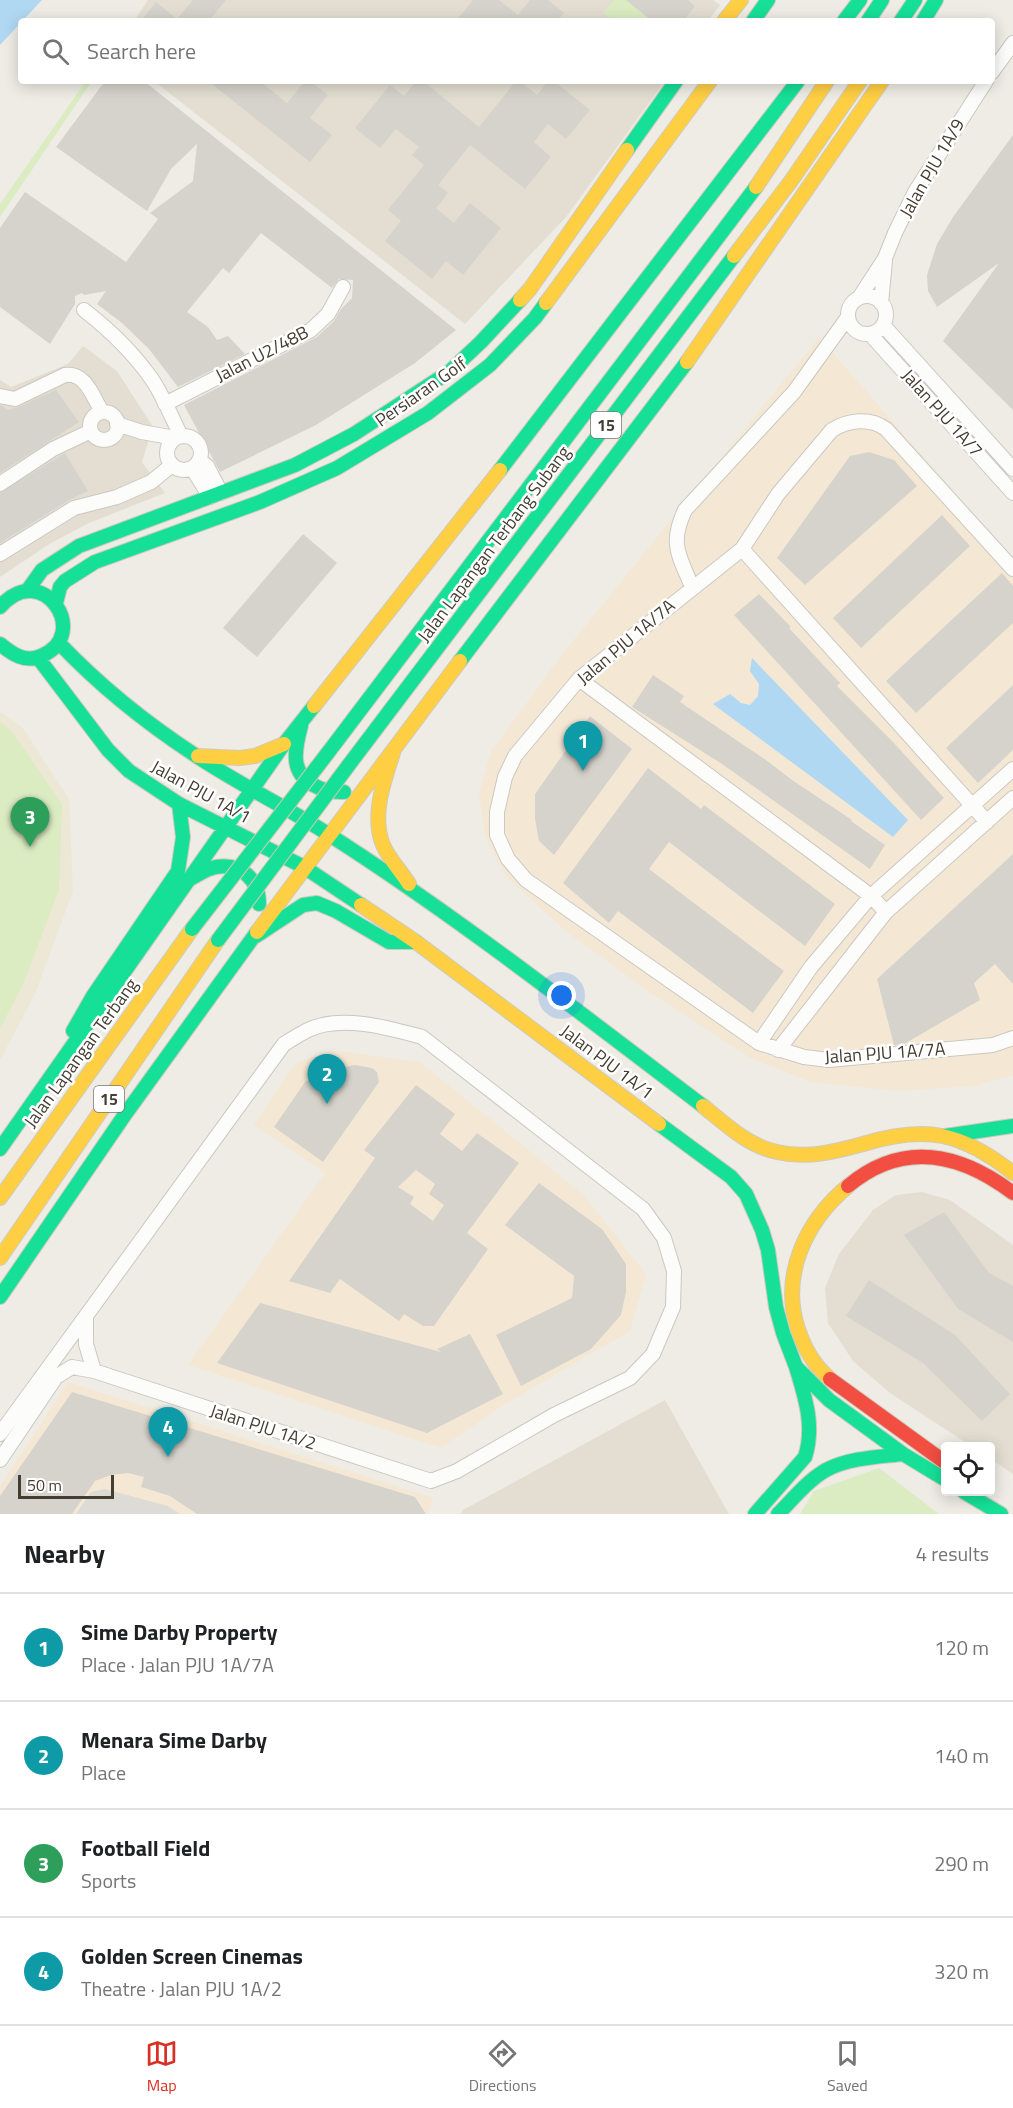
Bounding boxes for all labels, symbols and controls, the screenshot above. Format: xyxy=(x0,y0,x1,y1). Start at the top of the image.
search box xyxy=(18,18,995,84)
text: Search here xyxy=(87,34,196,68)
icon: search xyxy=(39,35,72,68)
street label: Jalan PJU 1A/9 xyxy=(892,113,971,222)
street label: Jalan U2/48B xyxy=(210,319,313,389)
street label: Persiaran Golf xyxy=(369,350,472,433)
street label: Jalan PJU 1A/7 xyxy=(895,363,989,463)
road number: 15 xyxy=(591,412,621,438)
street label: Jalan Lapangan Terbang Subang xyxy=(411,440,577,648)
street label: Jalan PJU 1A/7A xyxy=(571,592,681,691)
pin: 1 xyxy=(564,722,602,771)
street label: Jalan PJU 1A/1 xyxy=(146,753,256,830)
pin: 3 xyxy=(10,798,50,847)
street label: Jalan Lapangan Terbang xyxy=(17,972,144,1133)
your location xyxy=(547,981,576,1010)
street label: Jalan PJU 1A/1 xyxy=(555,1018,659,1106)
street label: Jalan PJU 1A/7A xyxy=(824,1035,947,1070)
pin: 2 xyxy=(308,1054,346,1104)
road number: 15 xyxy=(94,1086,124,1112)
street label: Jalan PJU 1A/2 xyxy=(207,1397,320,1456)
pin: 4 xyxy=(148,1408,188,1457)
map controls xyxy=(941,1442,995,1496)
button: locate xyxy=(941,1442,995,1496)
scale bar xyxy=(18,1472,114,1500)
text: 50 m xyxy=(27,1473,62,1497)
text: Nearby xyxy=(24,1534,105,1573)
text: 4 results xyxy=(916,1538,989,1569)
text: Sime Darby Property xyxy=(81,1615,277,1649)
text: 1 xyxy=(38,1632,49,1663)
text: 120 m xyxy=(934,1632,989,1663)
text: Place · Jalan PJU 1A/7A xyxy=(81,1649,274,1680)
text: Menara Sime Darby xyxy=(81,1723,267,1757)
text: 2 xyxy=(38,1740,49,1771)
text: 140 m xyxy=(934,1740,989,1771)
text: Place xyxy=(81,1757,126,1788)
text: Football Field xyxy=(81,1831,210,1865)
text: 3 xyxy=(38,1848,49,1879)
text: 290 m xyxy=(934,1848,989,1879)
text: Sports xyxy=(81,1865,136,1896)
text: Golden Screen Cinemas xyxy=(81,1939,303,1973)
text: 4 xyxy=(38,1956,49,1987)
text: 320 m xyxy=(934,1956,989,1987)
text: Theatre · Jalan PJU 1A/2 xyxy=(81,1973,282,2004)
tab: Map xyxy=(145,2037,178,2097)
tab: Directions xyxy=(469,2037,537,2097)
tab: Saved xyxy=(827,2037,868,2097)

